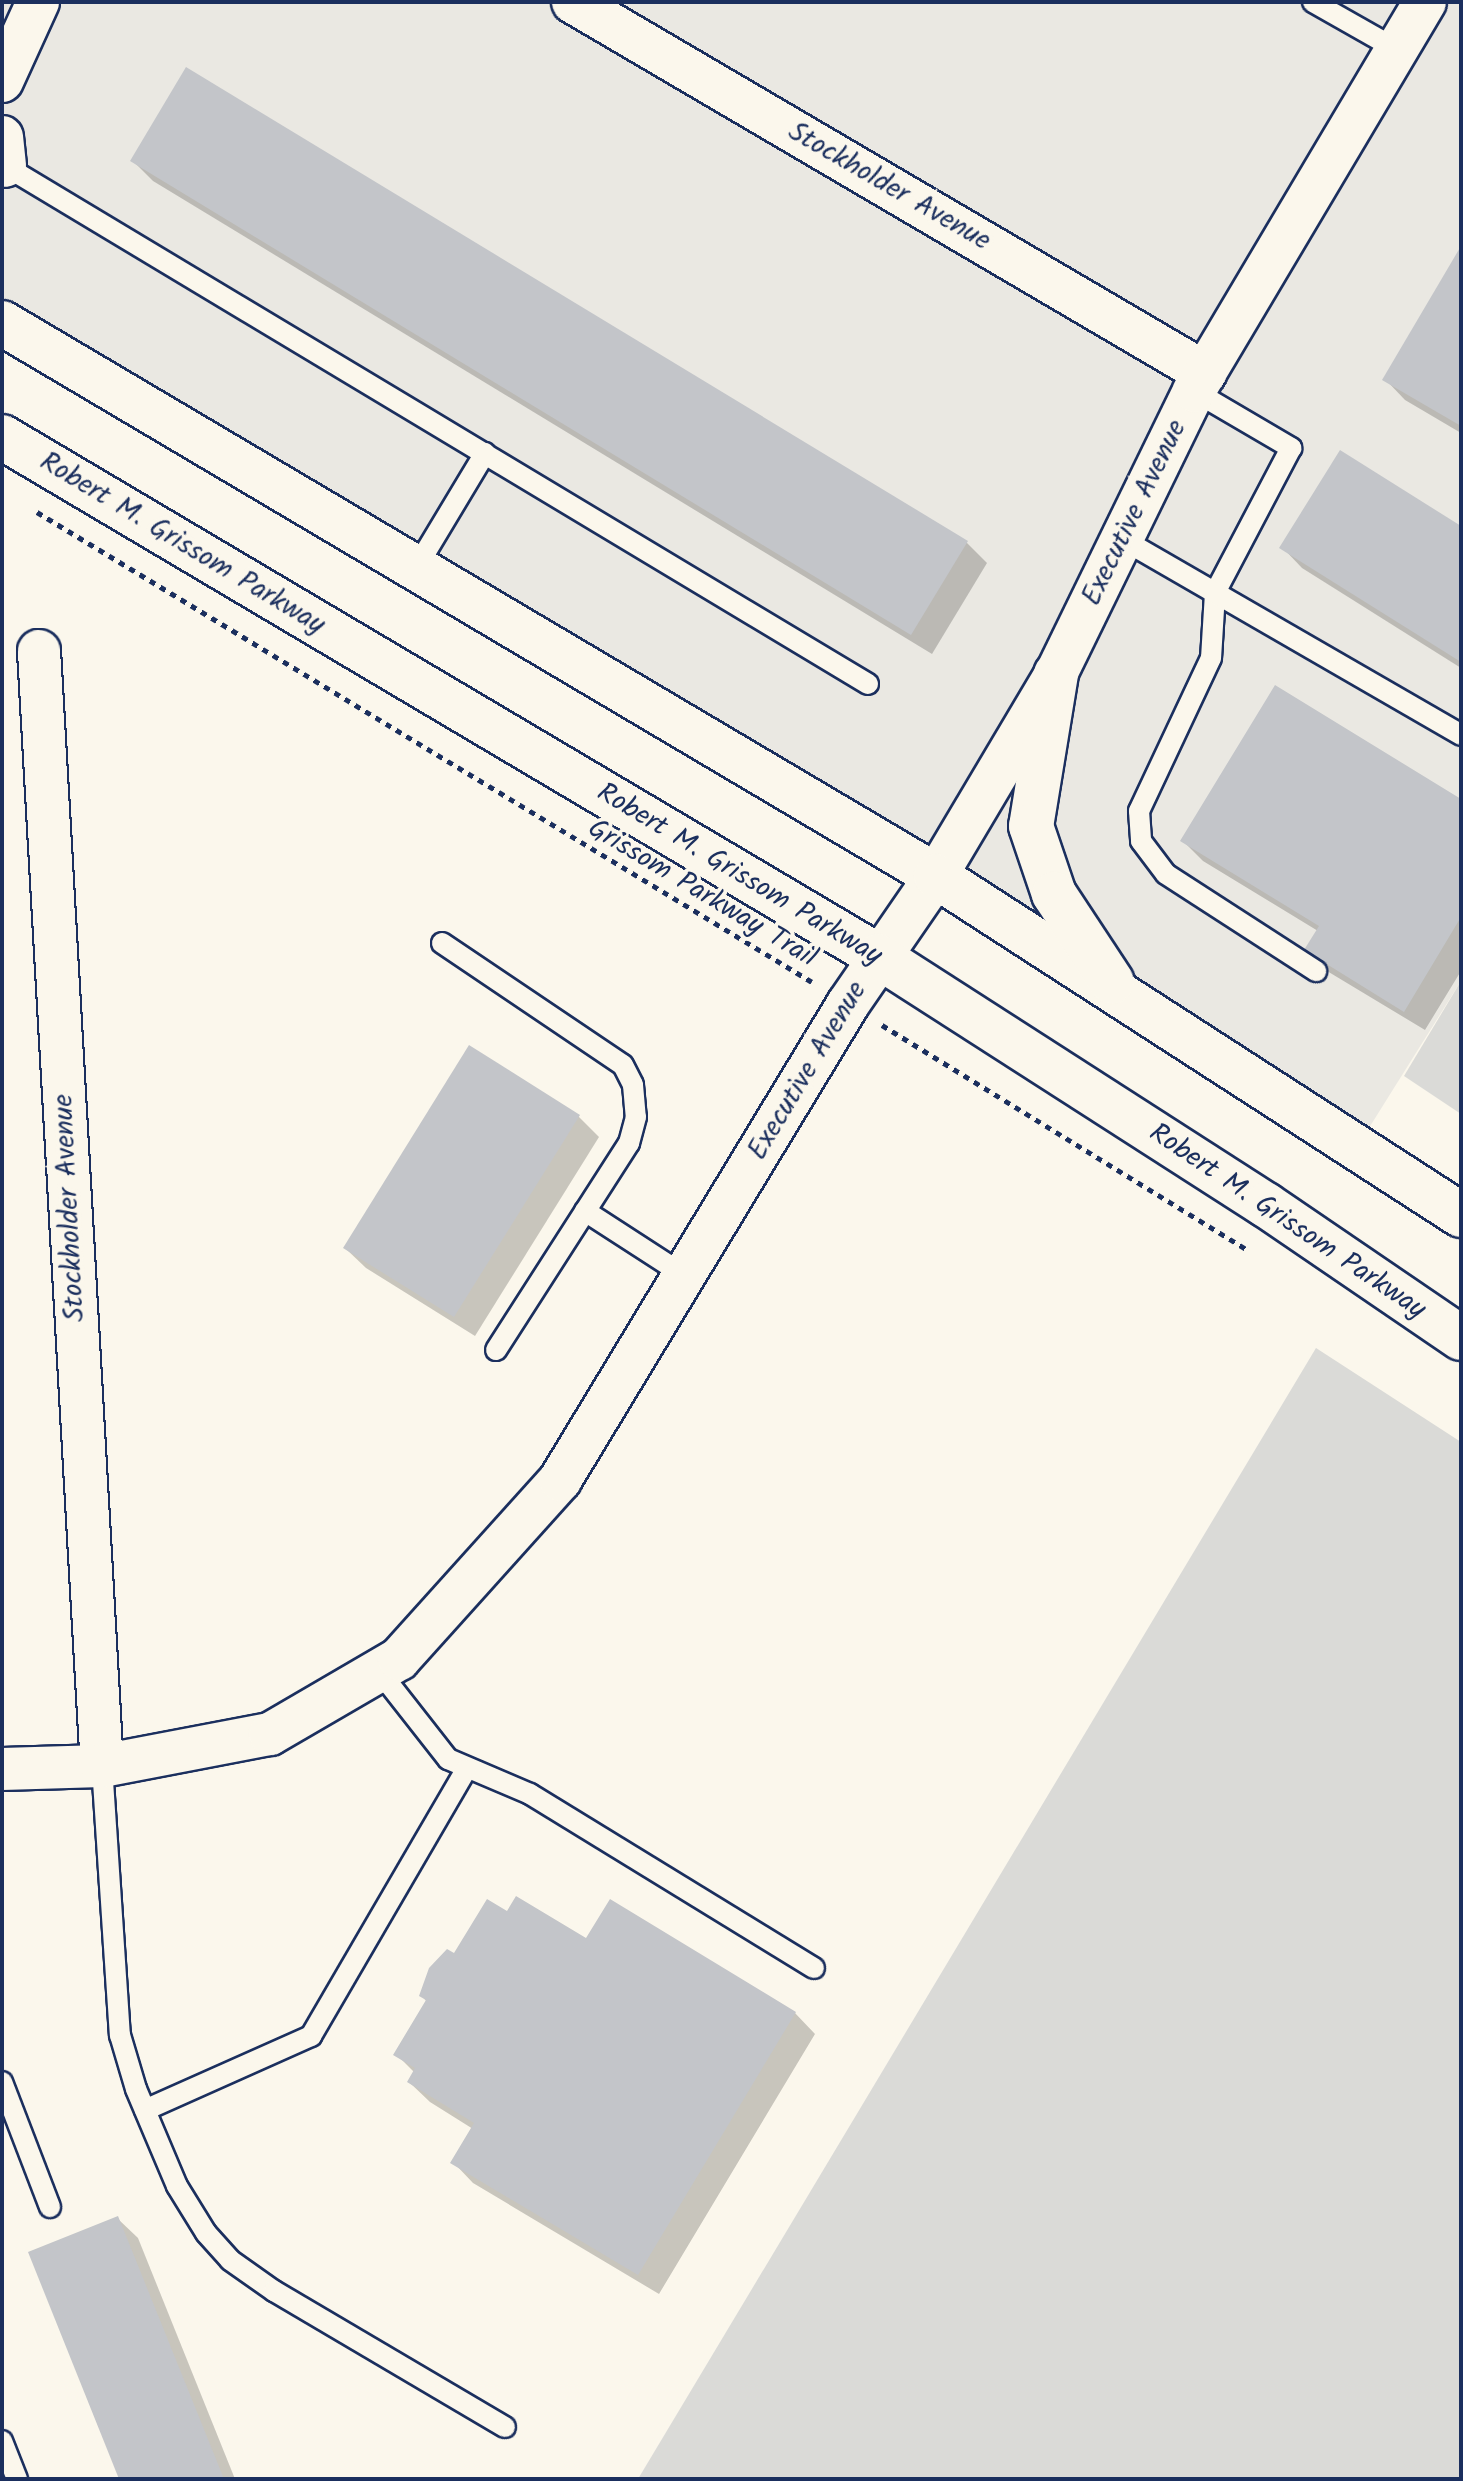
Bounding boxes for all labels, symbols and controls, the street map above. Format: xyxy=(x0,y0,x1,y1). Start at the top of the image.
street label: Stockholder Avenue xyxy=(782,115,996,259)
street label: Executive Avenue xyxy=(1076,415,1194,611)
street label: Robert M. Grissom Parkway xyxy=(33,446,331,642)
street label: Robert M. Grissom Parkway xyxy=(590,777,888,973)
street label: Grissom Parkway Trail xyxy=(581,812,823,976)
street label: Executive Avenue xyxy=(741,976,875,1166)
street label: Stockholder Avenue xyxy=(47,1093,93,1323)
street label: Robert M. Grissom Parkway xyxy=(1142,1117,1432,1327)

